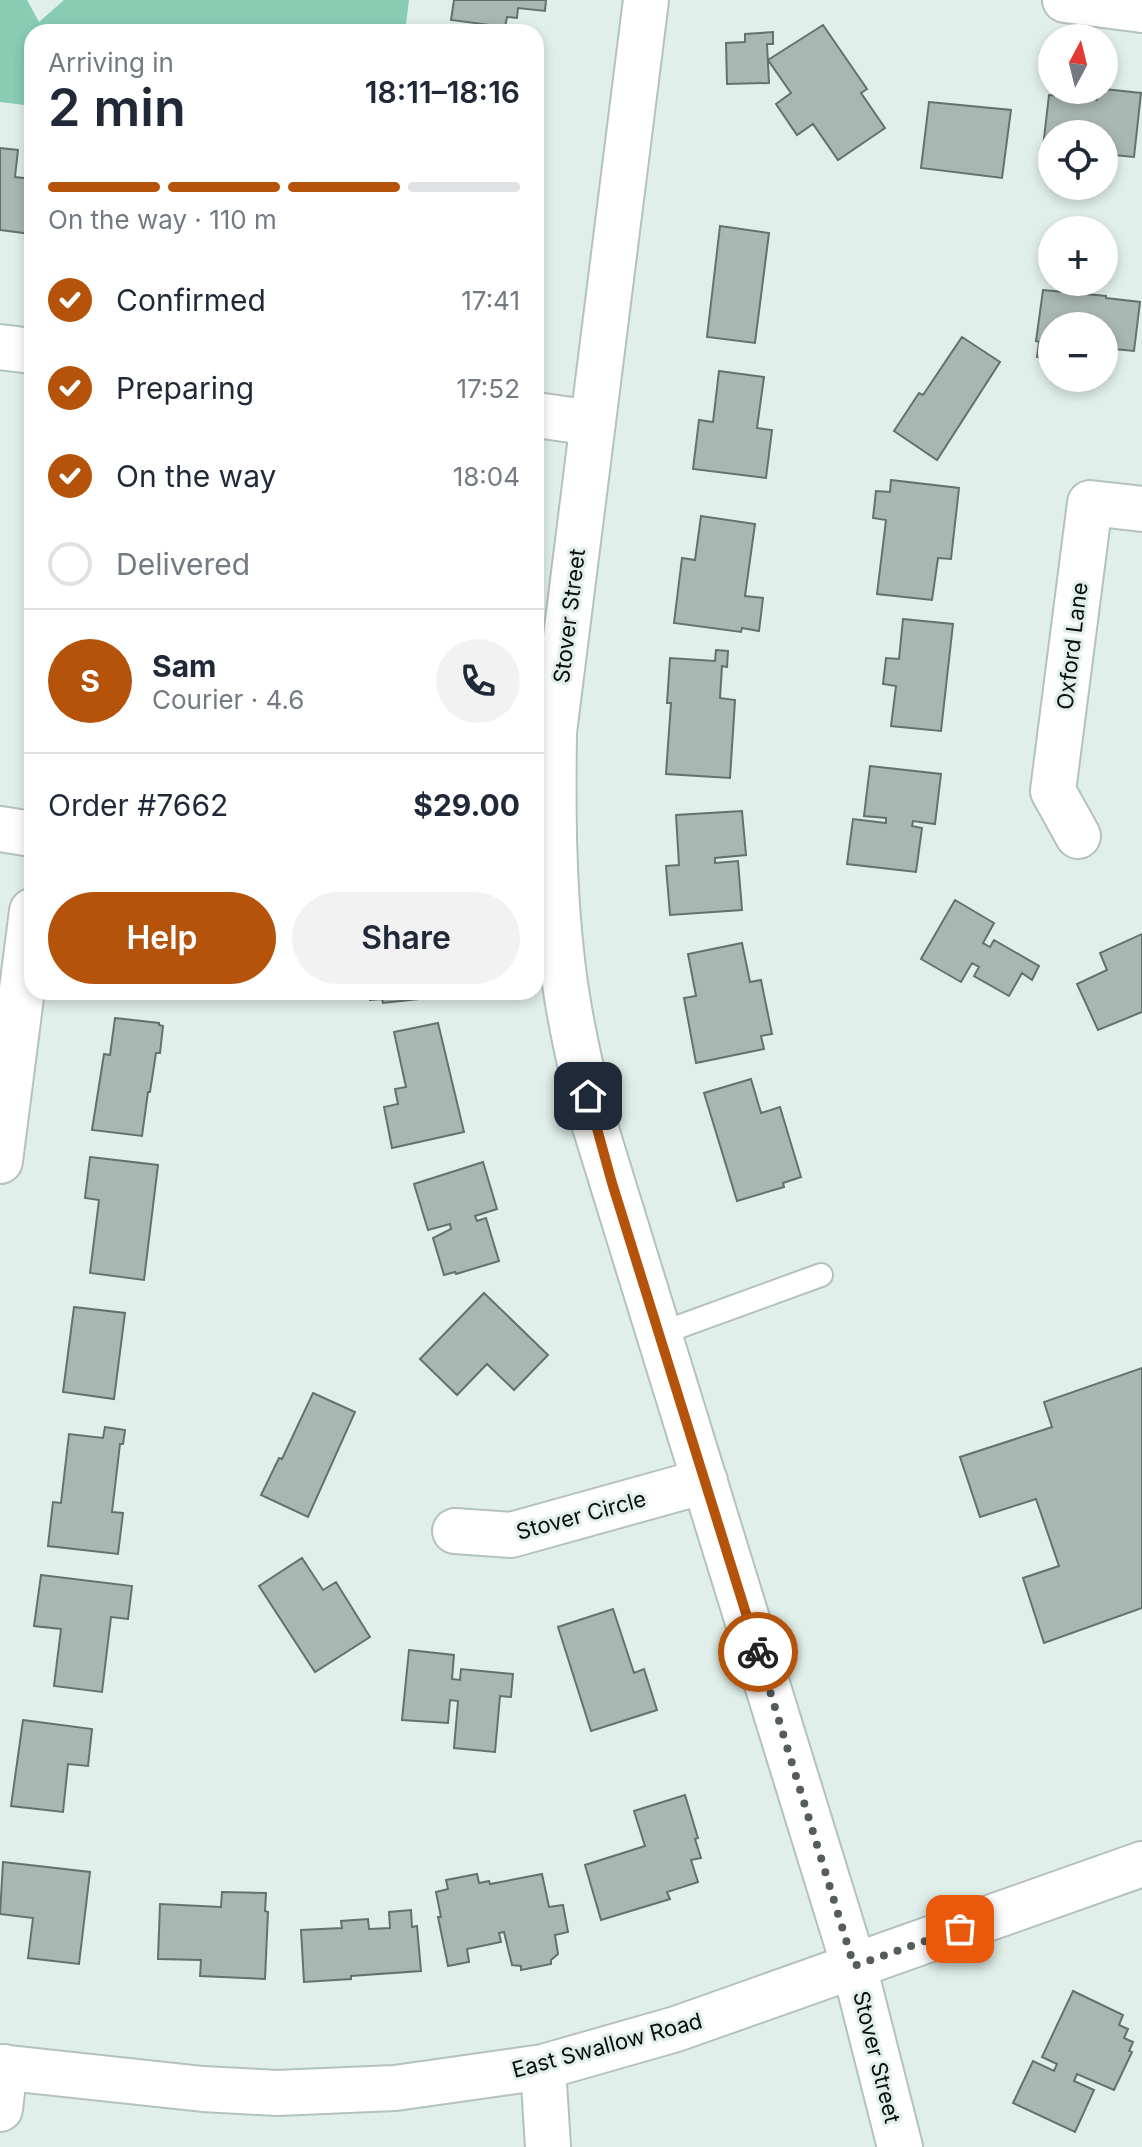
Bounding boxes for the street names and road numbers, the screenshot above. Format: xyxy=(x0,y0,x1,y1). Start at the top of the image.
street label: Stover Street xyxy=(548,547,590,685)
street label: Oxford Lane xyxy=(1051,581,1093,711)
street label: Stover Circle xyxy=(513,1485,649,1545)
street label: Stover Street xyxy=(848,1988,906,2126)
street label: East Swallow Road xyxy=(509,2007,705,2083)

